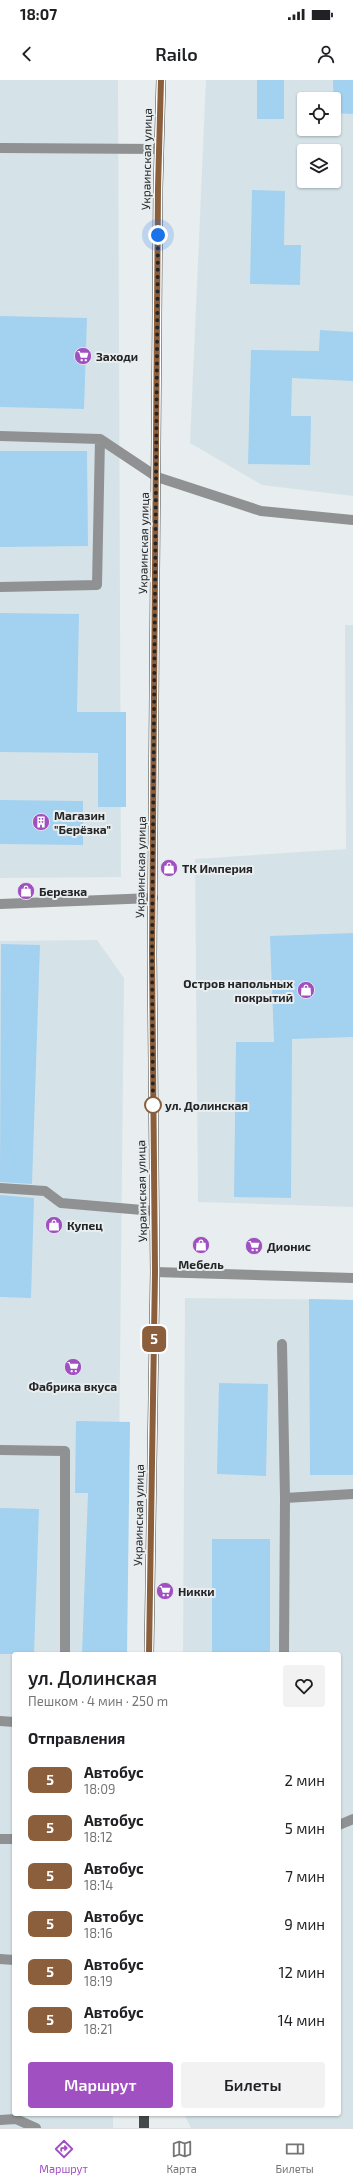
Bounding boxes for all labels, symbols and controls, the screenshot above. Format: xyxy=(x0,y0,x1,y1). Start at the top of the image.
text: 18:07 xyxy=(20,5,57,23)
icon: back xyxy=(16,43,38,65)
text: Railo xyxy=(155,43,198,65)
icon: person xyxy=(315,43,337,65)
map controls xyxy=(297,92,341,188)
button: locate xyxy=(297,92,341,136)
street label: Украинская улица xyxy=(138,108,155,210)
button: layers xyxy=(297,144,341,188)
your location xyxy=(148,225,168,245)
supermarket icon: Заходи xyxy=(73,346,93,366)
place label: Заходи xyxy=(96,349,138,363)
street label: Украинская улица xyxy=(135,492,152,594)
place label: Магазин "Берёзка" xyxy=(54,808,111,836)
building icon: Магазин "Берёзка" xyxy=(31,812,51,832)
street label: Украинская улица xyxy=(132,816,149,918)
shop icon: ТК Империя xyxy=(159,858,179,878)
place label: ТК Империя xyxy=(182,861,253,875)
shop icon: Березка xyxy=(16,881,36,901)
place label: Березка xyxy=(39,884,87,898)
place label: Остров напольных покрытий xyxy=(183,976,293,1004)
shop icon: Остров напольных покрытий xyxy=(296,980,316,1000)
marker: ул. Долинская xyxy=(144,1096,162,1114)
place label: ул. Долинская xyxy=(165,1098,248,1112)
street label: Украинская улица xyxy=(133,1140,150,1242)
shop icon: Купец xyxy=(44,1215,64,1235)
place label: Купец xyxy=(67,1218,103,1232)
shop icon: Мебель xyxy=(191,1235,211,1255)
supermarket icon: Дионис xyxy=(244,1236,264,1256)
place label: Дионис xyxy=(267,1239,311,1253)
place label: Мебель xyxy=(178,1257,224,1271)
line badge: 5 xyxy=(141,1326,167,1352)
text: 5 xyxy=(150,1330,158,1347)
supermarket icon: Фабрика вкуса xyxy=(63,1357,83,1377)
place label: Фабрика вкуса xyxy=(29,1379,117,1393)
street label: Украинская улица xyxy=(130,1464,147,1566)
supermarket icon: Никки xyxy=(155,1581,175,1601)
place label: Никки xyxy=(178,1584,215,1598)
button: heart xyxy=(283,1665,325,1707)
text: ул. Долинская xyxy=(28,1666,157,1689)
text: Пешком · 4 мин · 250 m xyxy=(28,1693,168,1709)
text: Отправления xyxy=(28,1729,125,1747)
text: Автобус xyxy=(84,1763,144,1781)
text: 5 xyxy=(46,1771,54,1788)
text: 2 мин xyxy=(284,1771,325,1789)
text: 18:09 xyxy=(84,1781,115,1797)
text: Автобус xyxy=(84,1811,144,1829)
text: 5 xyxy=(46,1819,54,1836)
text: 5 мин xyxy=(285,1819,325,1837)
text: 18:12 xyxy=(84,1829,113,1845)
text: Автобус xyxy=(84,1859,144,1877)
text: 5 xyxy=(46,1867,54,1884)
text: 7 мин xyxy=(285,1867,325,1885)
text: 18:14 xyxy=(84,1877,113,1893)
text: Автобус xyxy=(84,1907,144,1925)
text: 5 xyxy=(46,1915,54,1932)
text: 9 мин xyxy=(284,1915,325,1933)
text: 18:16 xyxy=(84,1925,113,1941)
text: Автобус xyxy=(84,1955,144,1973)
text: 5 xyxy=(46,1963,54,1980)
text: 12 мин xyxy=(278,1963,325,1981)
text: 18:19 xyxy=(84,1973,113,1989)
text: Автобус xyxy=(84,2003,144,2021)
text: 5 xyxy=(46,2011,54,2028)
text: 14 мин xyxy=(278,2011,325,2029)
text: 18:21 xyxy=(84,2021,113,2037)
button: Маршрут xyxy=(28,2062,173,2108)
button: Билеты xyxy=(181,2062,325,2108)
tab: Маршрут xyxy=(39,2138,88,2175)
tab: Карта xyxy=(166,2138,197,2175)
tab: Билеты xyxy=(275,2138,314,2175)

